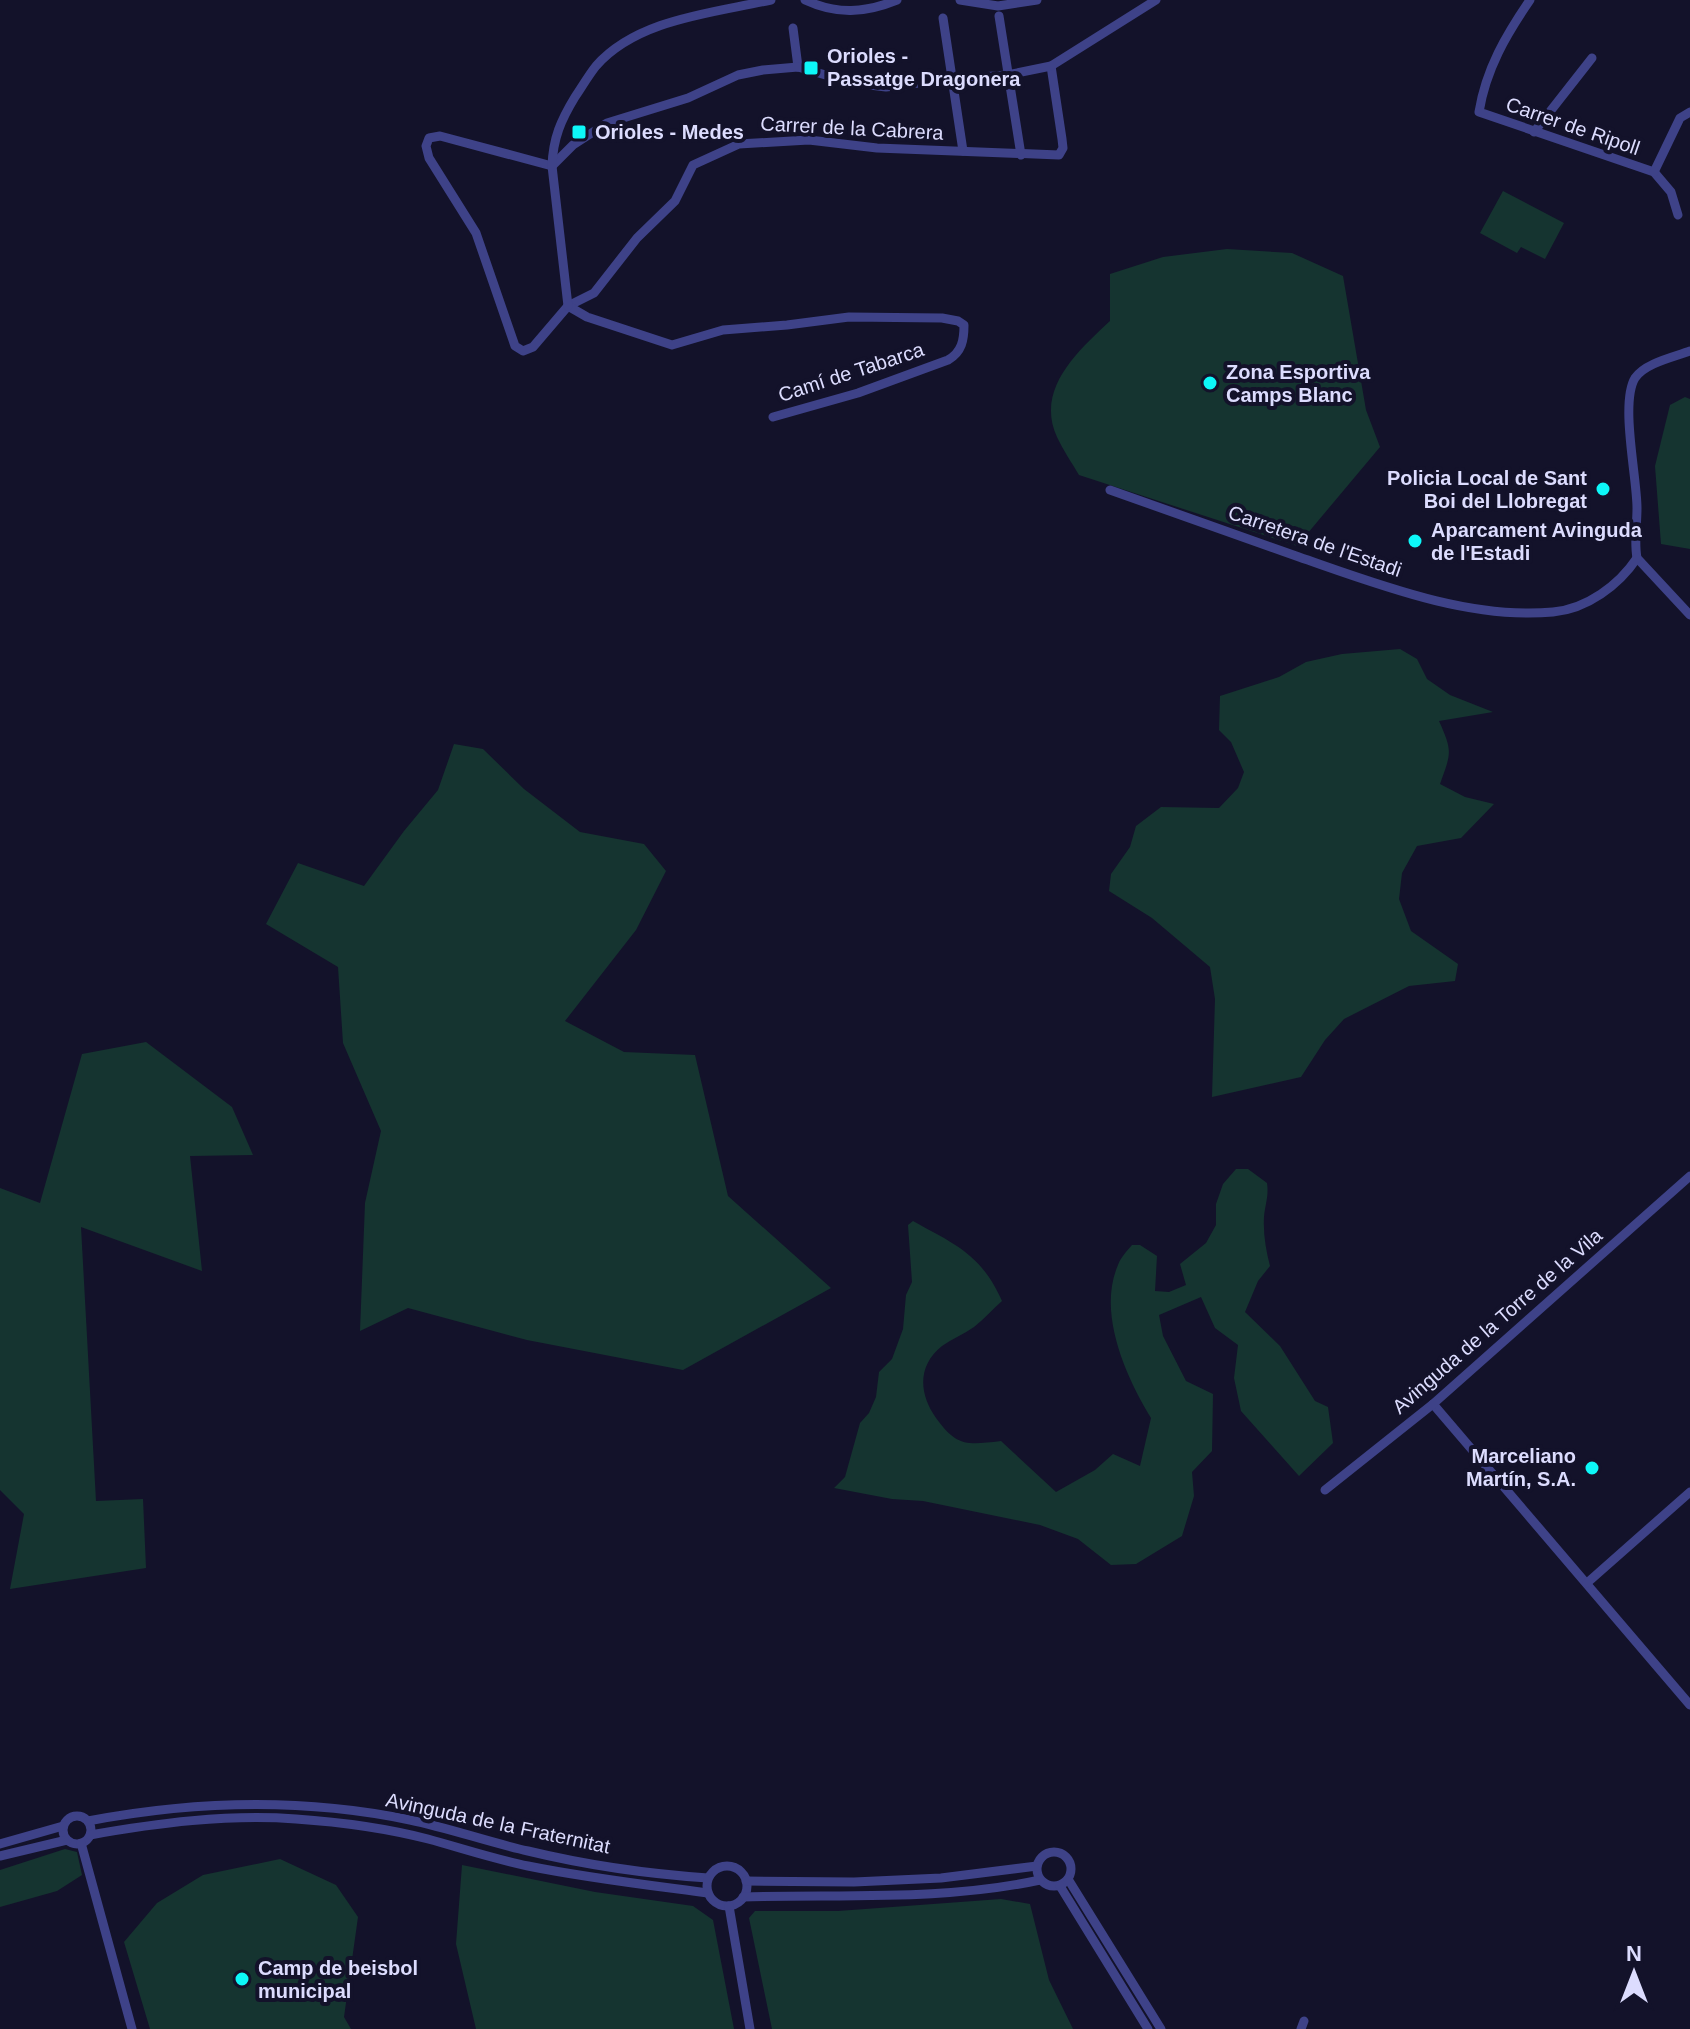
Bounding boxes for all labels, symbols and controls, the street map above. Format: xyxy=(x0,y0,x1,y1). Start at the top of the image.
place label: Orioles - Passatge Dragonera xyxy=(827,45,1021,90)
marker: Orioles - Passatge Dragonera xyxy=(802,59,820,77)
street label: Carrer de Ripoll xyxy=(1503,93,1643,159)
street label: Carrer de la Cabrera xyxy=(760,112,945,144)
place label: Orioles - Medes xyxy=(595,121,744,143)
marker: Orioles - Medes xyxy=(570,123,588,141)
street label: Camí de Tabarca xyxy=(775,338,927,406)
place label: Zona Esportiva Camps Blanc xyxy=(1226,361,1371,406)
marker: Zona Esportiva Camps Blanc xyxy=(1201,374,1219,392)
place label: Policia Local de Sant Boi del Llobregat xyxy=(1387,467,1587,512)
marker: Policia Local de Sant Boi del Llobregat xyxy=(1594,480,1612,498)
street label: Carretera de l'Estadi xyxy=(1226,501,1404,581)
place label: Aparcament Avinguda de l'Estadi xyxy=(1431,519,1643,564)
marker: Aparcament Avinguda de l'Estadi xyxy=(1406,532,1424,550)
street label: Avinguda de la Torre de la Vila xyxy=(1388,1223,1607,1418)
place label: Marceliano Martín, S.A. xyxy=(1466,1445,1576,1490)
marker: Marceliano Martín, S.A. xyxy=(1583,1459,1601,1477)
street label: Avinguda de la Fraternitat xyxy=(384,1788,613,1858)
north arrow xyxy=(1594,1933,1674,2013)
text: N xyxy=(1626,1941,1642,1966)
place label: Camp de beisbol municipal xyxy=(258,1957,418,2002)
marker: Camp de beisbol municipal xyxy=(233,1970,251,1988)

